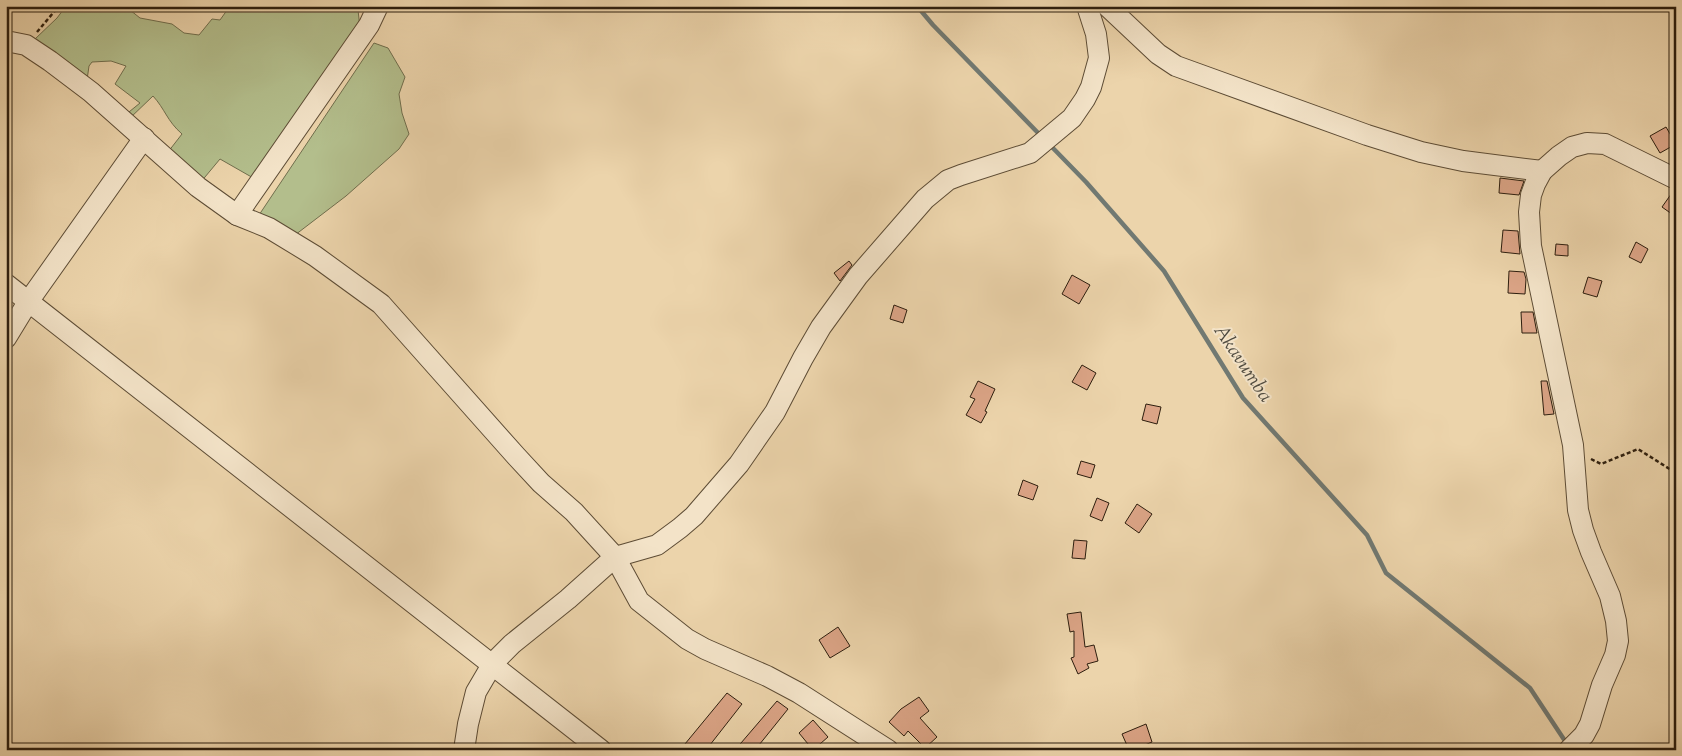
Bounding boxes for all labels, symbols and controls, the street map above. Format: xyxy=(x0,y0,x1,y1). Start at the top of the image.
water label: Akavumba xyxy=(1205,319,1279,409)

